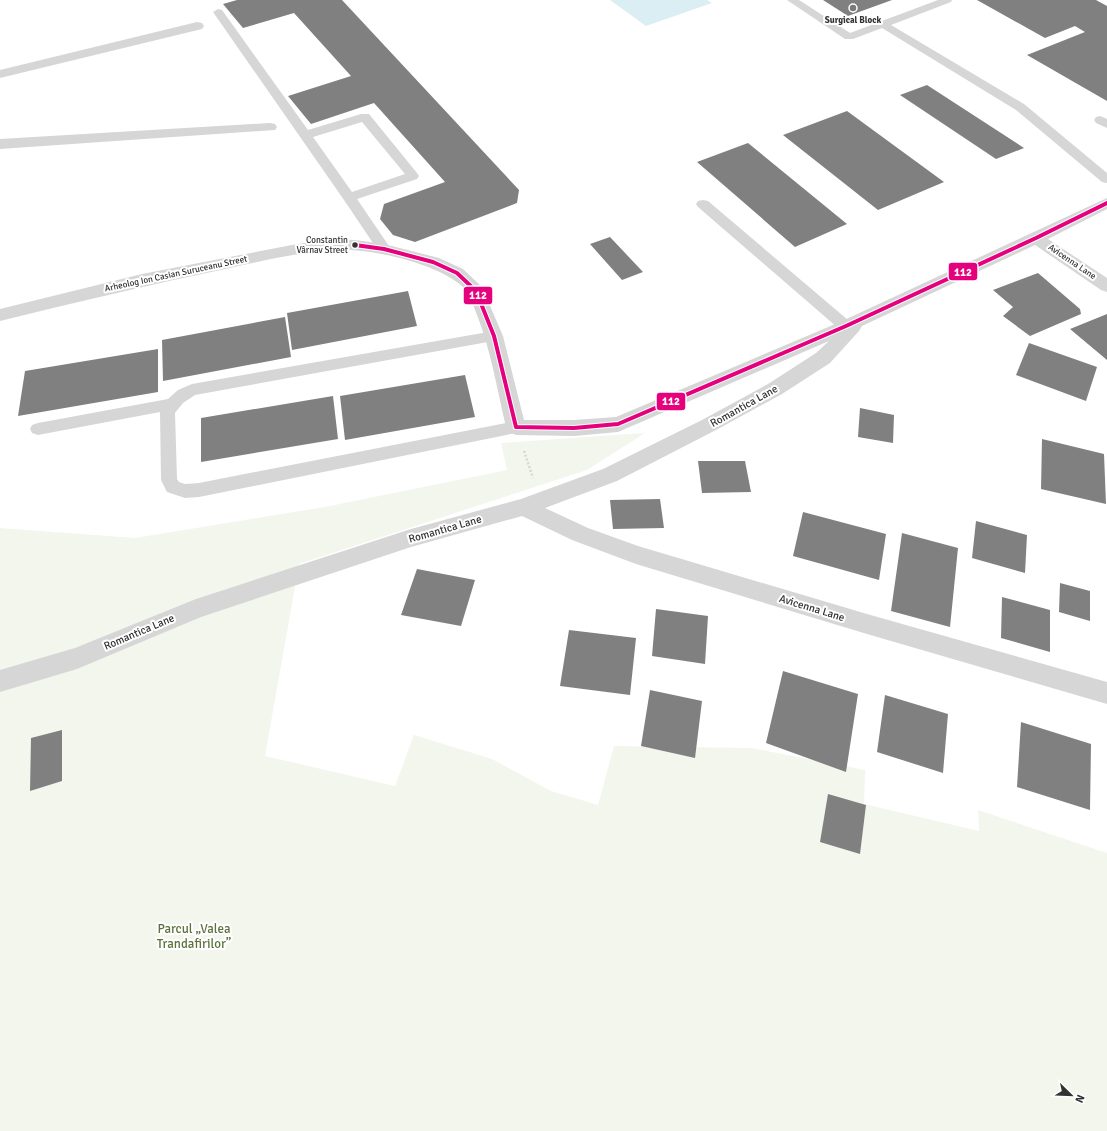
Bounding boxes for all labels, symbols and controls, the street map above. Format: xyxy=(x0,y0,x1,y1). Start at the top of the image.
marker: Surgical Block xyxy=(848,3,858,13)
place label: Surgical Block xyxy=(825,15,882,26)
place label: Constantin Vârnav Street xyxy=(296,235,348,256)
marker: Constantin Vârnav Street xyxy=(350,240,360,250)
street label: Avicenna Lane xyxy=(1046,242,1098,282)
street label: Arheolog Ion Casian Suruceanu Street xyxy=(104,253,248,295)
line badge: 112 xyxy=(948,262,978,281)
text: 112 xyxy=(954,266,972,279)
line badge: 112 xyxy=(463,286,493,305)
text: 112 xyxy=(469,289,487,302)
street label: Romantica Lane xyxy=(708,382,780,430)
line badge: 112 xyxy=(656,392,686,411)
text: 112 xyxy=(662,395,680,408)
street label: Romantica Lane xyxy=(407,512,483,546)
street label: Avicenna Lane xyxy=(778,592,846,624)
street label: Romantica Lane xyxy=(102,611,176,653)
park label: Parcul „Valea Trandafirilor” xyxy=(157,921,231,952)
north arrow xyxy=(1051,1075,1091,1115)
text: N xyxy=(1072,1093,1087,1105)

